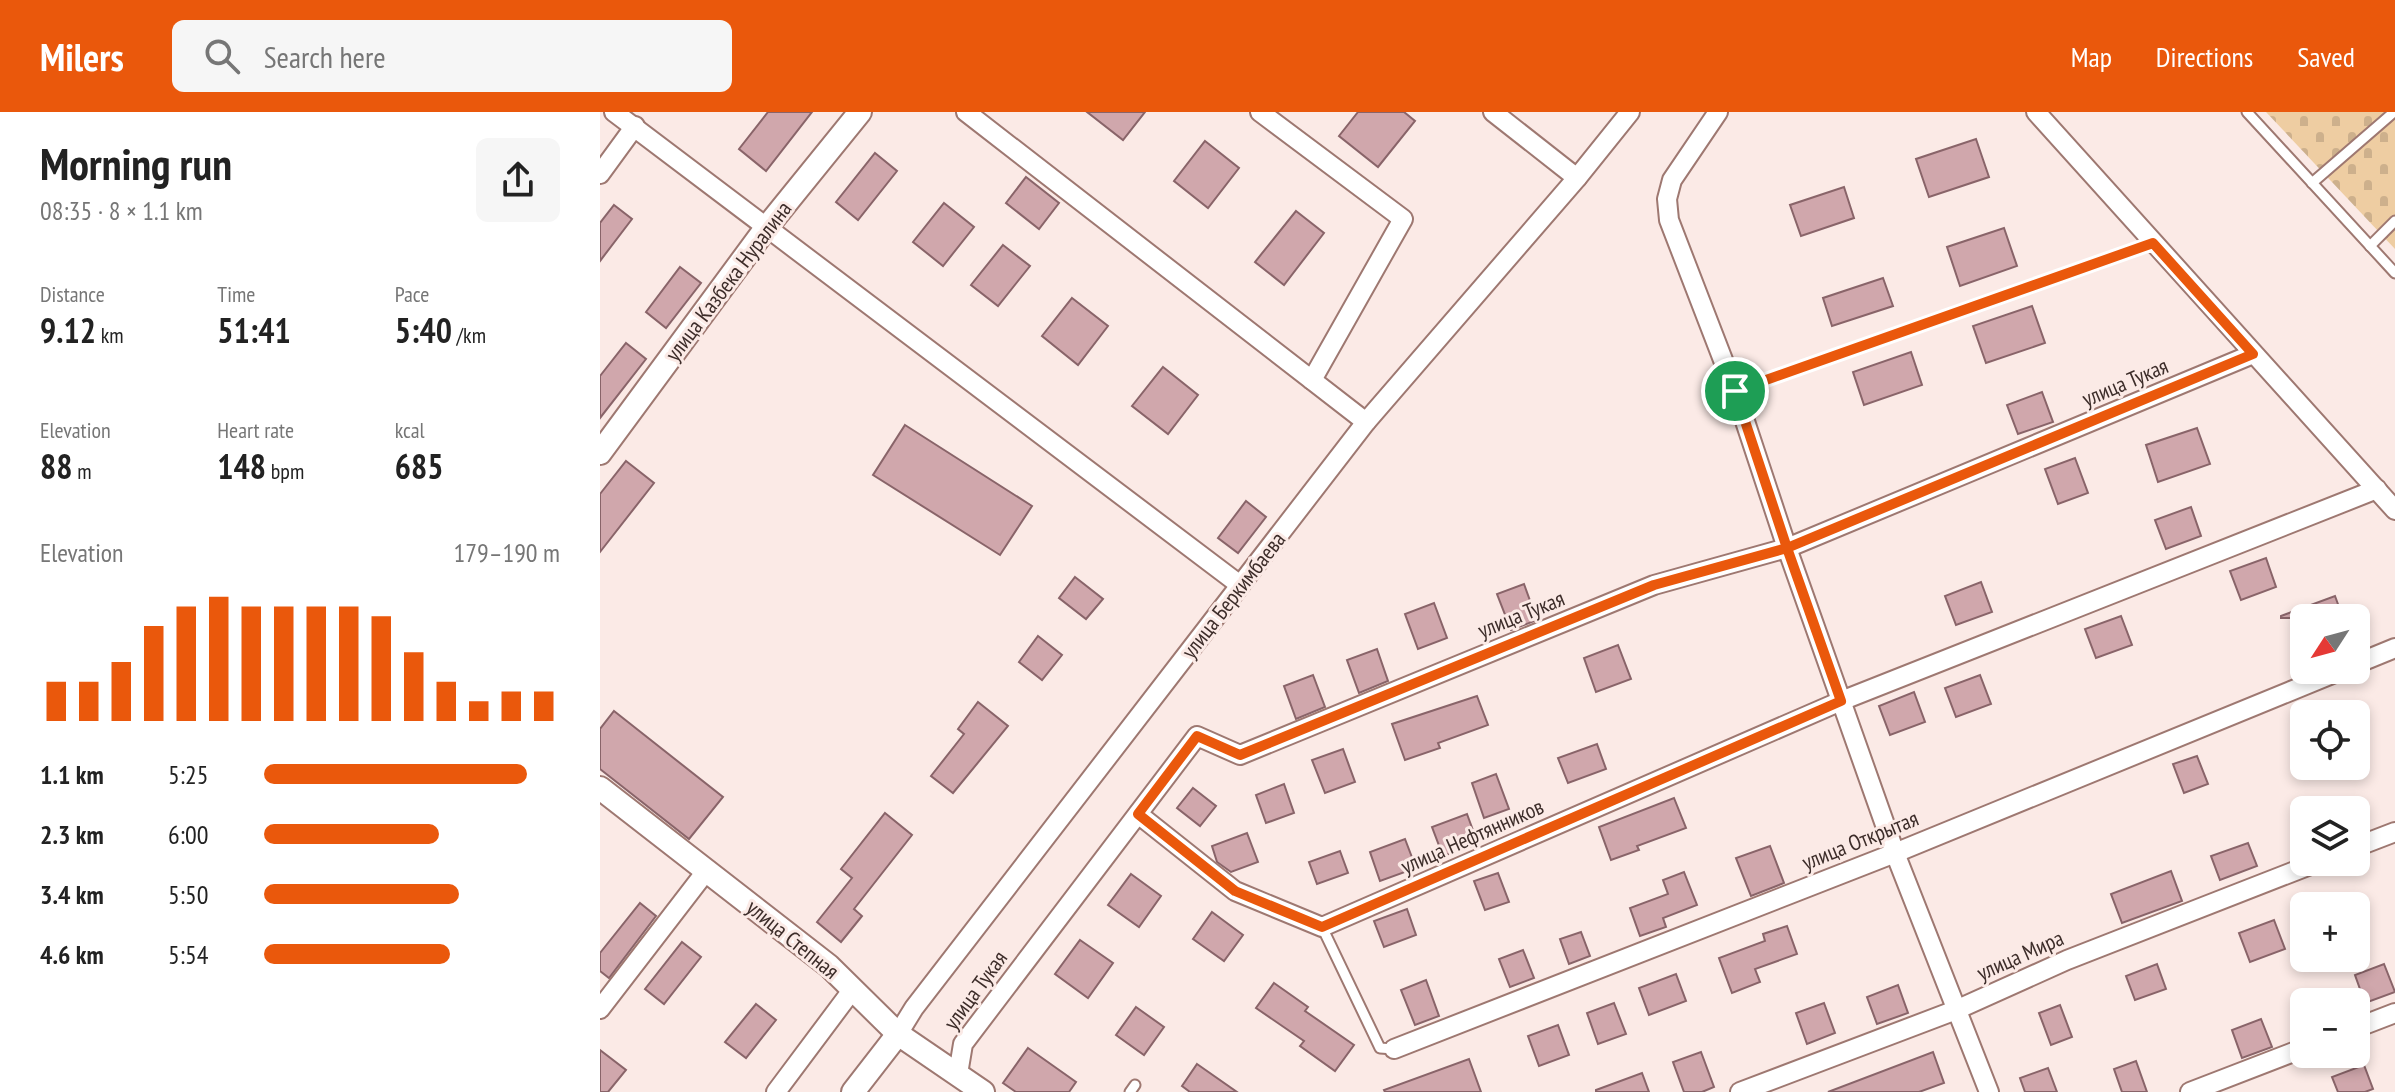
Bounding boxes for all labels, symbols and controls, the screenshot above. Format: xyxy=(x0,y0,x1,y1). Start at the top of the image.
search box xyxy=(172,20,732,92)
text: Milers xyxy=(40,32,124,81)
icon: search xyxy=(200,34,244,78)
text: Search here xyxy=(264,37,386,76)
text: Map xyxy=(2071,38,2112,75)
text: Directions xyxy=(2156,38,2253,75)
text: Saved xyxy=(2297,38,2355,75)
text: Morning run xyxy=(40,135,232,192)
button: share xyxy=(476,138,560,222)
text: 08:35 · 8 × 1.1 km xyxy=(40,194,203,227)
street label: улица Казбека Нуралина xyxy=(659,195,797,367)
text: Distance xyxy=(40,280,105,308)
text: Time xyxy=(217,280,255,308)
text: Pace xyxy=(395,280,429,308)
text: 9.12 xyxy=(40,308,96,352)
text: 51:41 xyxy=(217,308,291,352)
text: 5:40 xyxy=(395,308,452,352)
text: km xyxy=(96,321,124,349)
text: /km xyxy=(452,321,486,349)
street label: улица Тукая xyxy=(2078,351,2172,413)
pin xyxy=(1701,357,1769,425)
icon: arrive xyxy=(1713,369,1757,413)
text: Elevation xyxy=(40,416,111,444)
text: Heart rate xyxy=(217,416,294,444)
text: kcal xyxy=(395,416,425,444)
text: 88 xyxy=(40,444,73,488)
text: 148 xyxy=(217,444,266,488)
text: 685 xyxy=(395,444,443,488)
text: m xyxy=(73,457,92,485)
text: bpm xyxy=(266,457,304,485)
street label: улица Беркимбаева xyxy=(1175,526,1291,664)
text: Elevation xyxy=(40,536,123,569)
text: 179–190 m xyxy=(454,536,560,569)
street label: улица Тукая xyxy=(1474,584,1568,644)
north arrow xyxy=(2290,604,2370,684)
map controls xyxy=(2290,604,2370,1068)
button: locate xyxy=(2290,700,2370,780)
text: 1.1 km xyxy=(40,758,104,791)
text: 5:25 xyxy=(168,758,208,791)
street label: улица Нефтянников xyxy=(1396,792,1548,880)
button: layers xyxy=(2290,796,2370,876)
street label: улица Открытая xyxy=(1798,804,1922,876)
text: 2.3 km xyxy=(40,818,104,851)
text: 6:00 xyxy=(168,818,208,851)
text: 3.4 km xyxy=(40,878,104,911)
text: 5:50 xyxy=(168,878,208,911)
button: + xyxy=(2290,892,2370,972)
street label: улица Степная xyxy=(741,893,845,985)
street label: улица Мира xyxy=(1972,924,2068,986)
text: 4.6 km xyxy=(40,938,104,971)
text: 5:54 xyxy=(168,938,208,971)
street label: улица Тукая xyxy=(937,945,1013,1035)
button: − xyxy=(2290,988,2370,1068)

